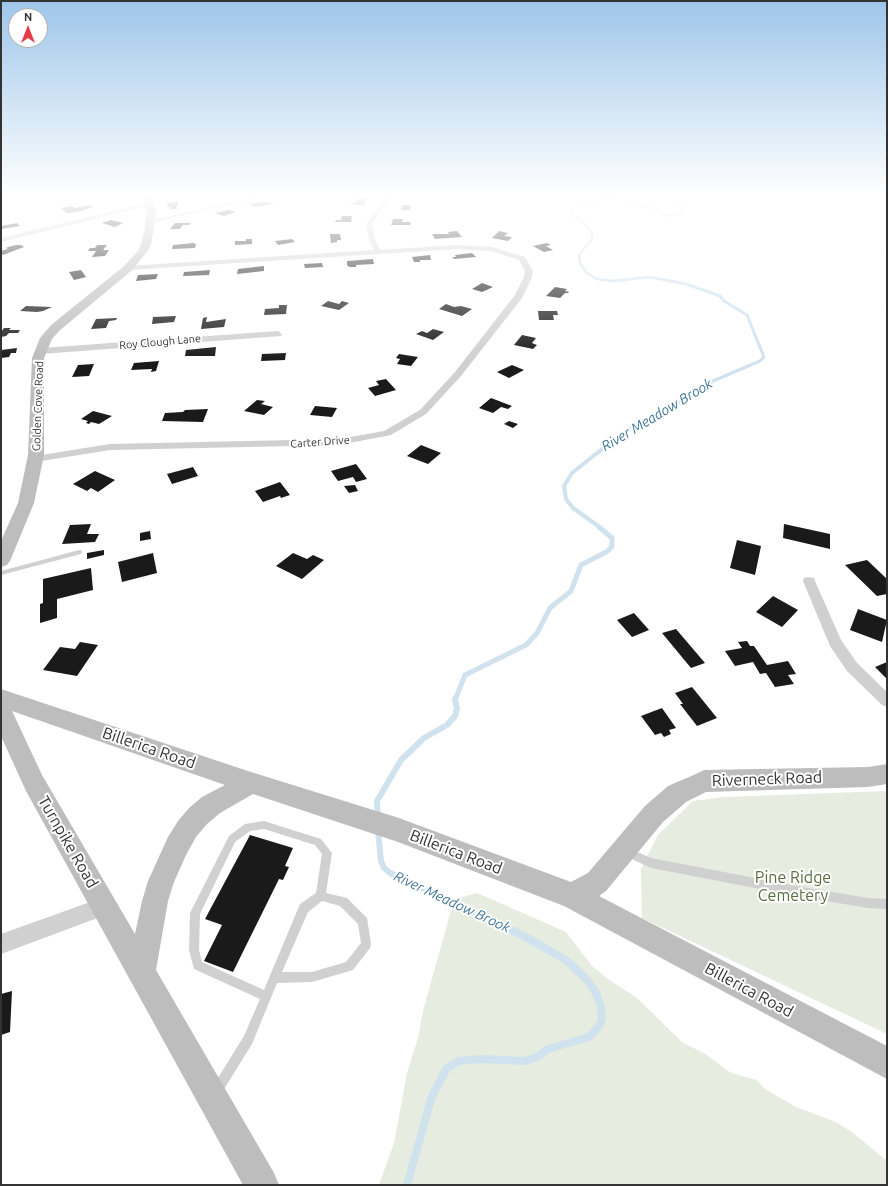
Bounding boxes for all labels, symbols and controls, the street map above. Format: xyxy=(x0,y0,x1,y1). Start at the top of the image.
north arrow xyxy=(8,8,48,48)
text: N xyxy=(24,11,32,23)
street label: Roy Clough Lane xyxy=(119,332,201,352)
street label: Golden Cove Road xyxy=(30,361,46,451)
water label: River Meadow Brook xyxy=(598,375,716,455)
street label: Carter Drive xyxy=(290,433,350,451)
street label: Billerica Road xyxy=(100,723,198,773)
street label: Riverneck Road xyxy=(711,767,823,791)
street label: Turnpike Road xyxy=(34,793,102,891)
street label: Billerica Road xyxy=(407,826,505,878)
water label: River Meadow Brook xyxy=(391,868,513,936)
park label: Pine Ridge Cemetery xyxy=(755,868,831,906)
street label: Billerica Road xyxy=(702,959,796,1021)

